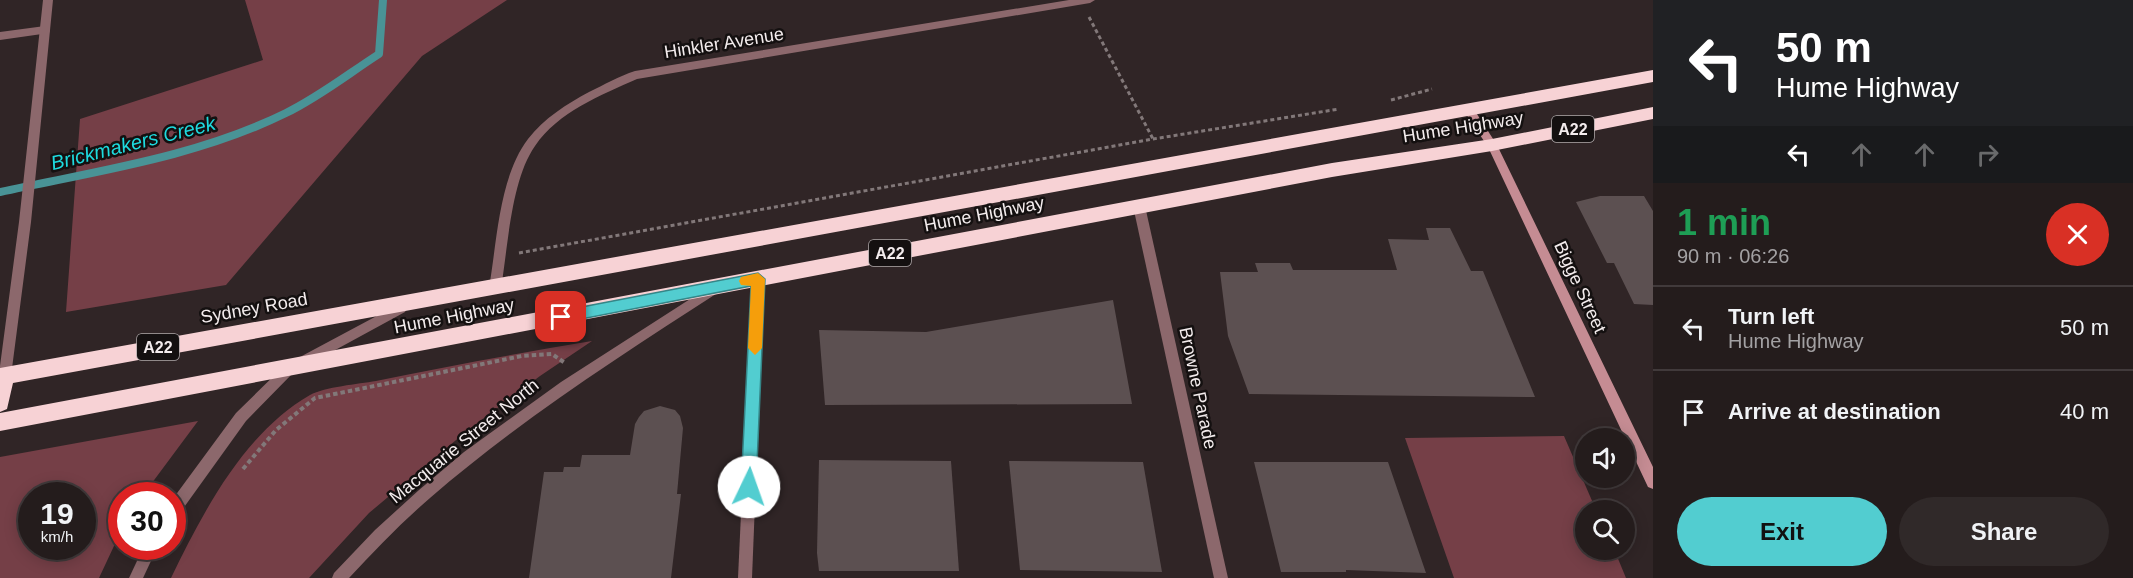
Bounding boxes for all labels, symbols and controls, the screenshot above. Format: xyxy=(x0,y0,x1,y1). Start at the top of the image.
street label: Hinkler Avenue xyxy=(663,24,785,62)
icon: left xyxy=(1677,24,1755,102)
text: 50 m xyxy=(1776,24,1872,71)
text: Hume Highway xyxy=(1776,73,1959,103)
street label: Hume Highway xyxy=(1401,108,1525,146)
water label: Brickmakers Creek xyxy=(48,112,219,174)
road number: A22 xyxy=(1552,116,1594,142)
icon: left xyxy=(1782,138,1815,171)
icon: ahead xyxy=(1845,138,1878,171)
icon: ahead xyxy=(1908,138,1941,171)
icon: right xyxy=(1971,138,2004,171)
street label: Hume Highway xyxy=(922,193,1046,235)
text: 1 min xyxy=(1677,202,1771,243)
button: close xyxy=(2046,203,2109,266)
street label: Bigge Street xyxy=(1550,238,1610,336)
road number: A22 xyxy=(869,240,911,266)
text: 90 m · 06:26 xyxy=(1677,245,1789,267)
street label: Sydney Road xyxy=(199,289,309,327)
pin xyxy=(535,291,586,342)
street label: Hume Highway xyxy=(392,295,516,337)
icon: arrive xyxy=(544,300,577,333)
text: Turn left xyxy=(1728,304,1814,329)
icon: left xyxy=(1677,312,1710,345)
text: 50 m xyxy=(2060,315,2109,340)
street label: Browne Parade xyxy=(1175,325,1221,451)
text: Hume Highway xyxy=(1728,330,1864,352)
road number: A22 xyxy=(137,334,179,360)
street label: Macquarie Street North xyxy=(385,375,543,507)
icon: arrive xyxy=(1677,396,1710,429)
text: Arrive at destination xyxy=(1728,399,1941,424)
text: 40 m xyxy=(2060,399,2109,424)
map controls xyxy=(1575,428,1635,560)
button: sound xyxy=(1575,428,1635,488)
position arrow xyxy=(717,455,781,519)
speed limit sign: 30 xyxy=(108,482,186,560)
text: 19 xyxy=(40,497,74,530)
button: Exit xyxy=(1677,497,1887,566)
button: Share xyxy=(1899,497,2109,566)
button: search xyxy=(1575,500,1635,560)
text: km/h xyxy=(41,528,73,545)

